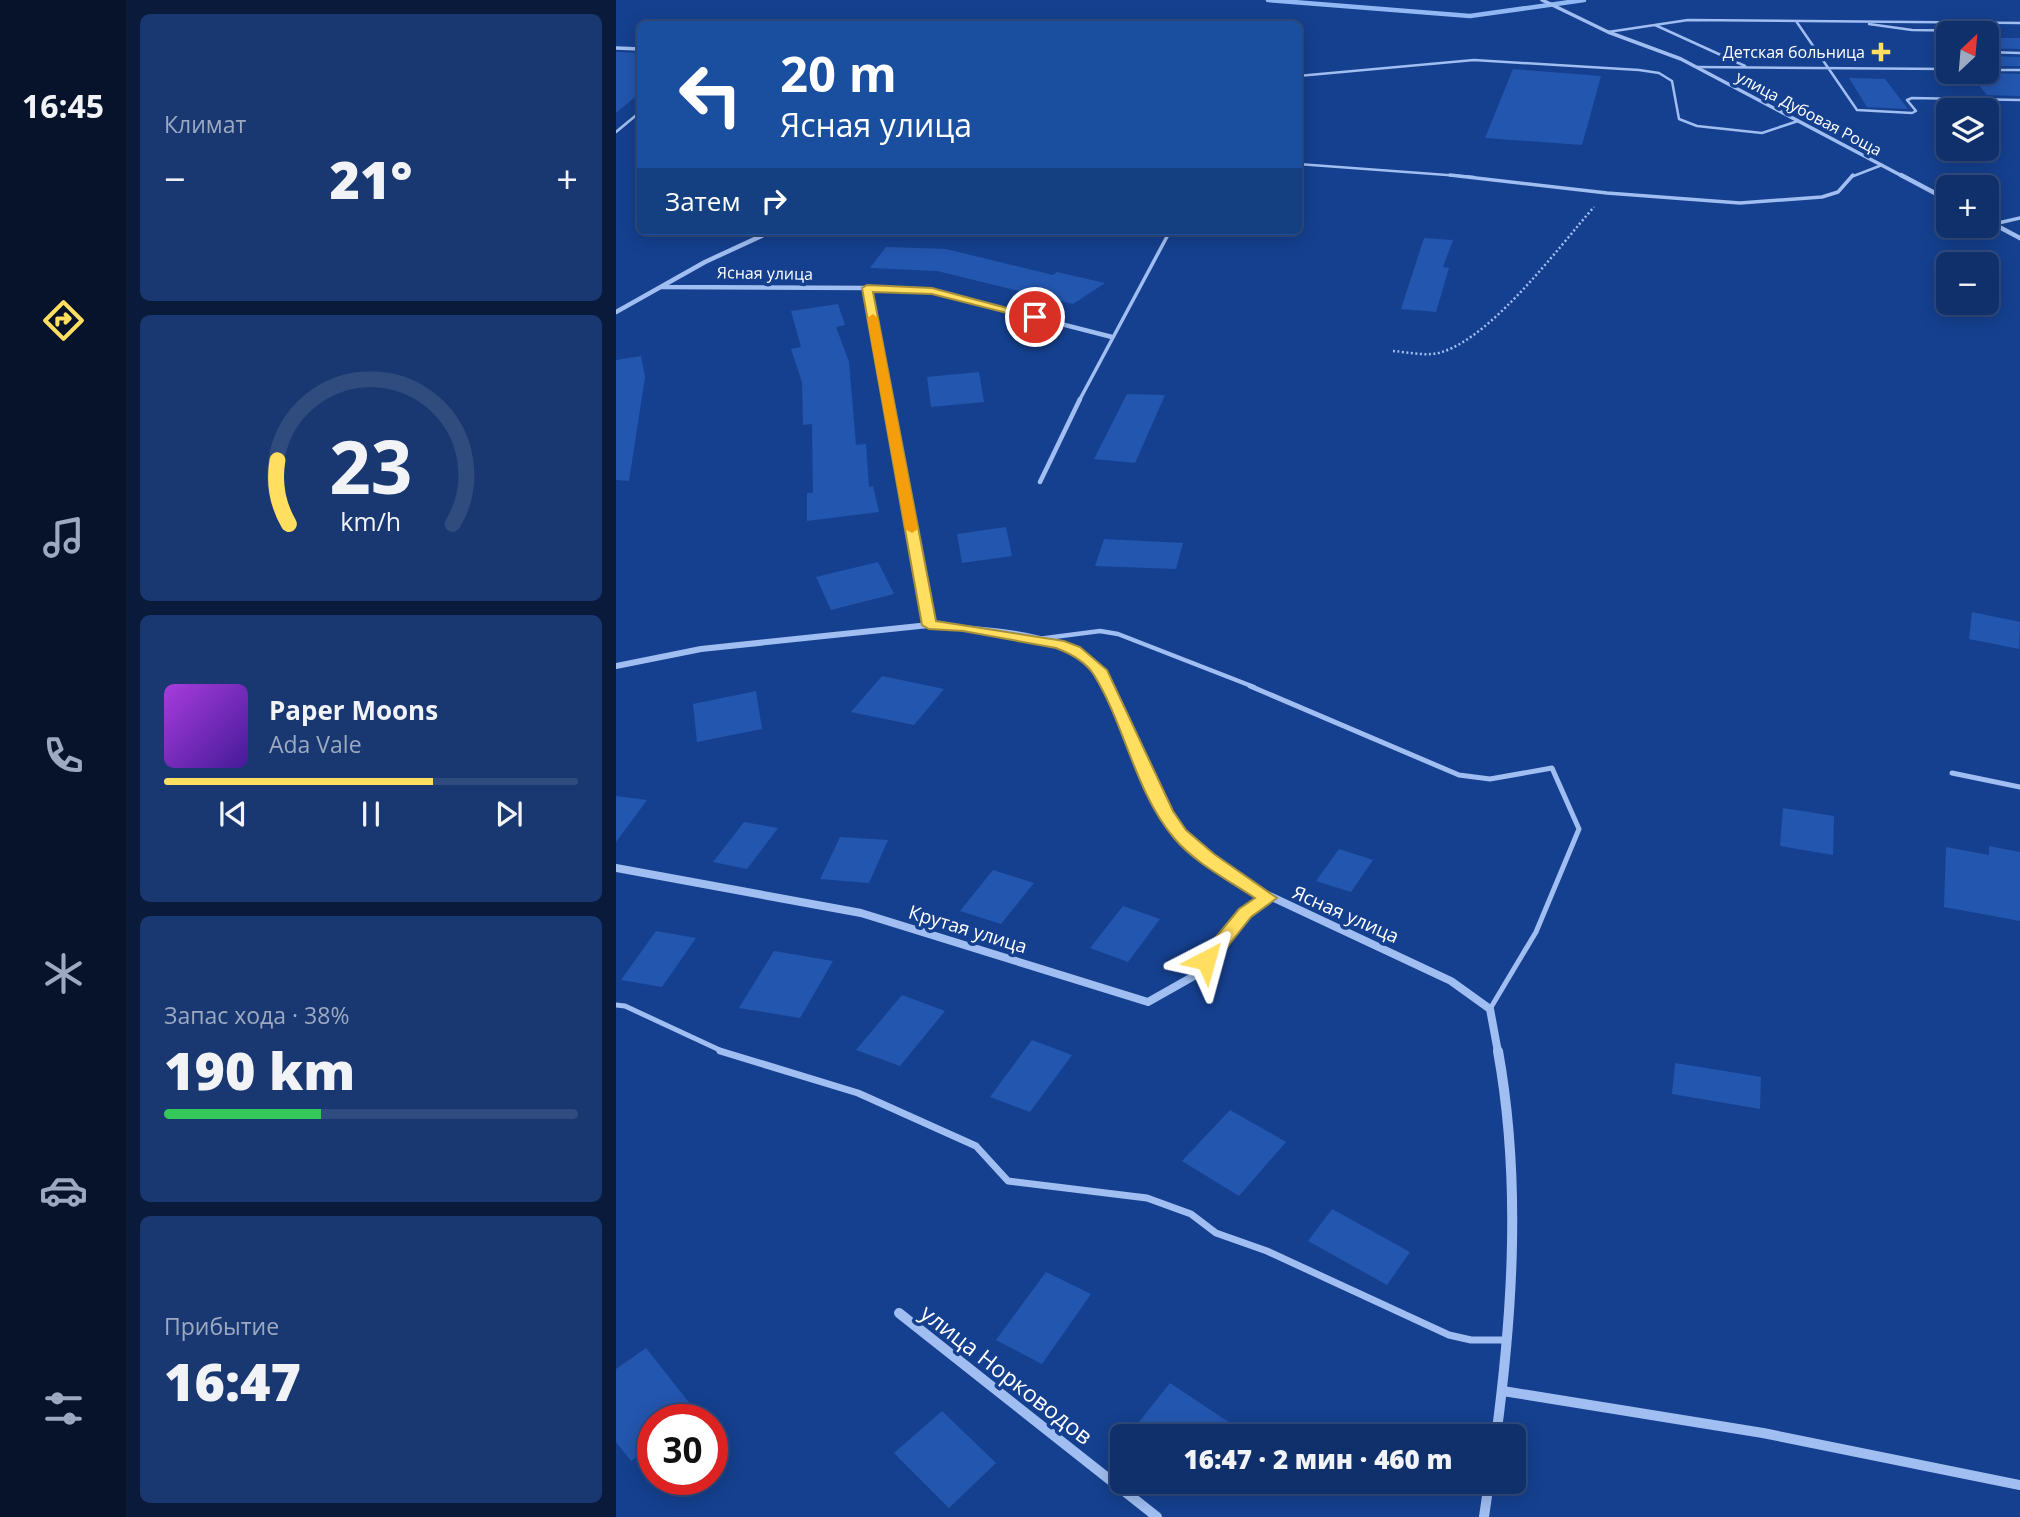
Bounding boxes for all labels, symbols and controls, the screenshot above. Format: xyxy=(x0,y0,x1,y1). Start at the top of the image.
north arrow xyxy=(1936,21,1998,84)
map controls xyxy=(1936,21,1999,315)
text: 20 m xyxy=(780,40,897,106)
place label: Детская больница xyxy=(1723,41,1865,63)
marker: Детская больница xyxy=(1871,42,1891,62)
icon: left xyxy=(665,49,756,140)
street label: улица Дубовая Роща xyxy=(1732,65,1886,161)
text: 16:45 xyxy=(22,84,104,127)
button: layers xyxy=(1936,98,1999,161)
text: Ясная улица xyxy=(780,103,972,146)
text: Климат xyxy=(164,108,246,140)
text: 21° xyxy=(330,143,412,214)
text: − xyxy=(164,152,186,204)
text: + xyxy=(556,152,578,204)
button: + xyxy=(1936,175,1999,238)
icon: right xyxy=(755,182,793,220)
text: Затем xyxy=(665,183,741,219)
button: − xyxy=(1936,252,1999,315)
street label: Ясная улица xyxy=(717,261,813,285)
pin xyxy=(1005,287,1065,347)
icon: directions xyxy=(39,296,88,345)
icon: arrive xyxy=(1016,298,1054,336)
text: 23 xyxy=(329,416,413,515)
text: km/h xyxy=(341,504,401,538)
icon: music xyxy=(39,513,88,562)
text: Paper Moons xyxy=(269,692,438,728)
text: Ada Vale xyxy=(269,728,362,760)
icon: phone xyxy=(39,731,88,780)
icon: previous xyxy=(214,795,252,833)
icon: pause xyxy=(352,795,390,833)
icon: next xyxy=(490,795,528,833)
street label: Ясная улица xyxy=(1289,879,1403,949)
street label: Крутая улица xyxy=(906,899,1030,959)
position arrow xyxy=(1169,923,1243,997)
icon: climate xyxy=(39,949,88,998)
text: Запас хода · 38% xyxy=(164,999,349,1031)
text: 190 km xyxy=(164,1034,355,1105)
icon: car xyxy=(39,1166,88,1215)
street label: улица Норководов xyxy=(914,1297,1100,1451)
text: Прибытие xyxy=(164,1310,279,1342)
text: 16:47 xyxy=(164,1345,301,1416)
icon: filters xyxy=(39,1384,88,1433)
speed limit sign: 30 xyxy=(637,1404,728,1495)
text: 16:47 · 2 мин · 460 m xyxy=(1183,1441,1453,1477)

